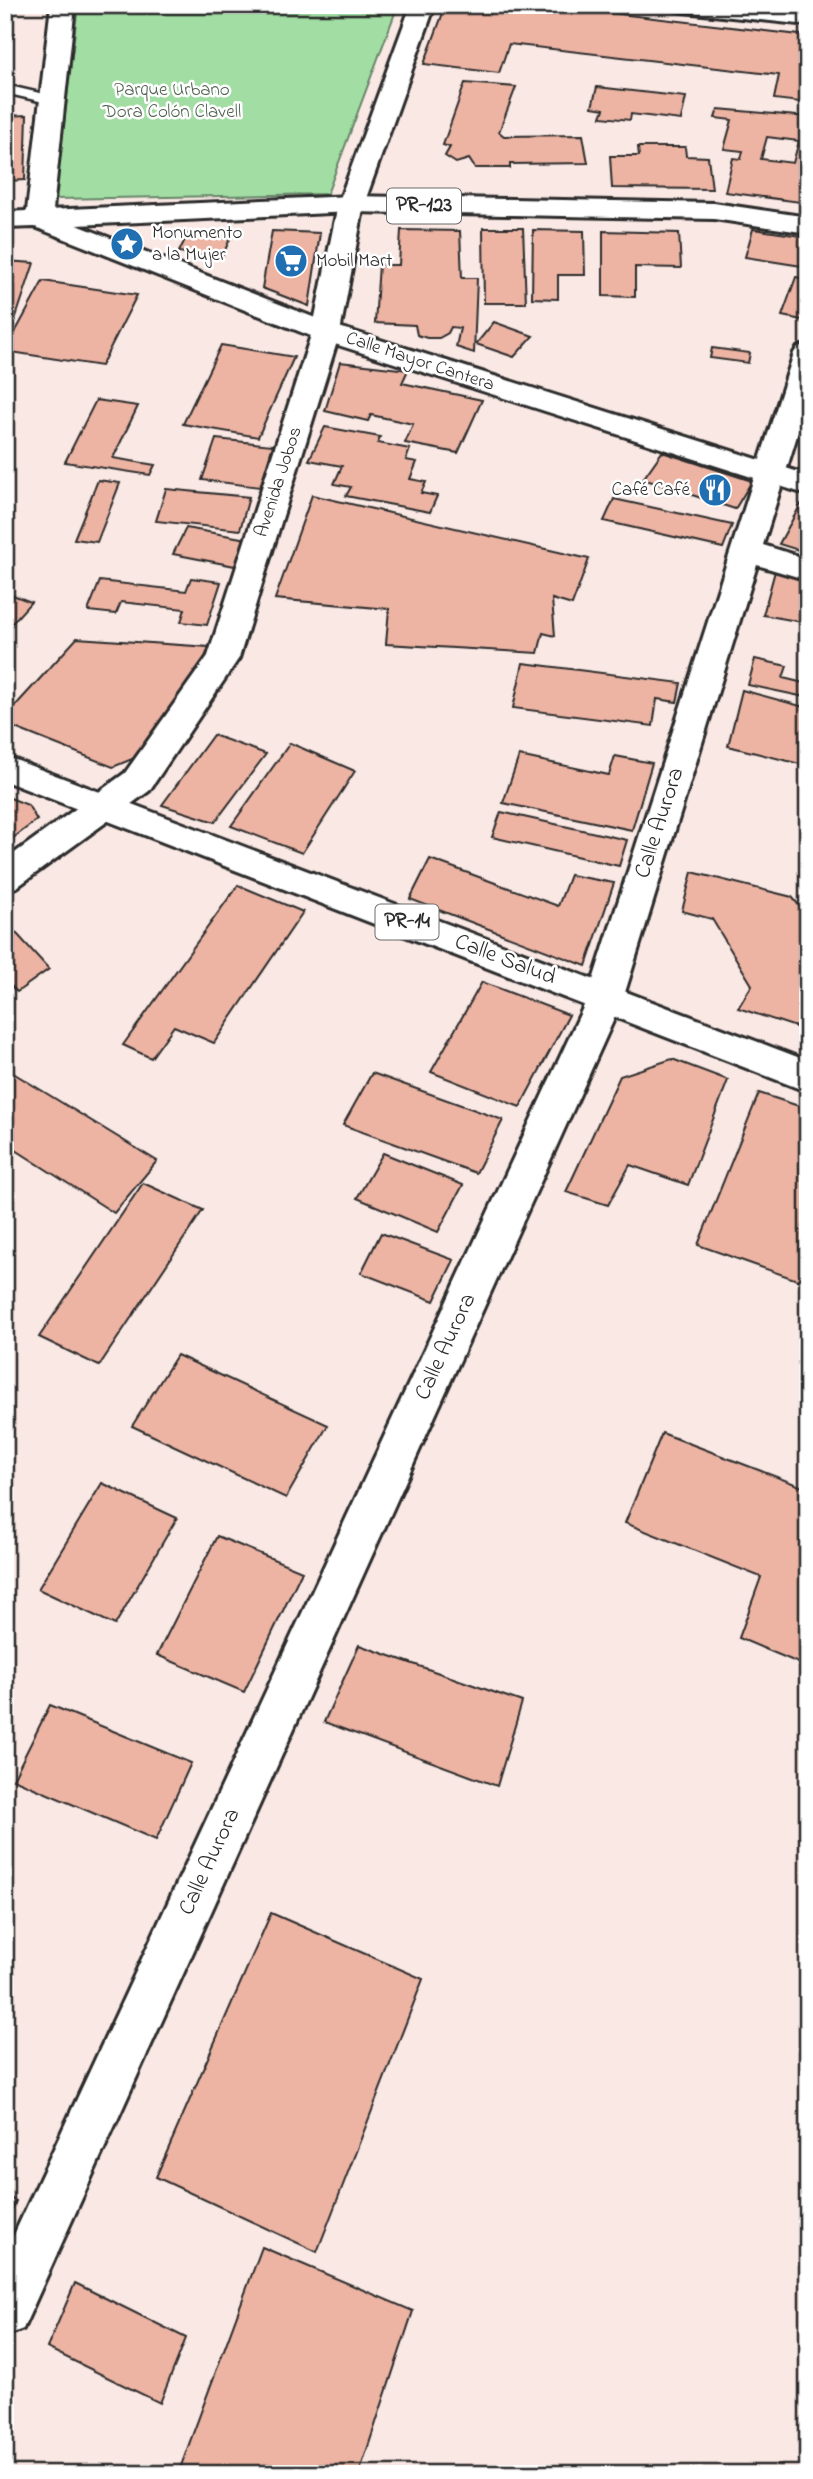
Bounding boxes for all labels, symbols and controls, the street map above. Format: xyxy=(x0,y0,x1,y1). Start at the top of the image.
park label: Parque Urbano Dora Colón Clavell xyxy=(102,77,241,126)
road number: PR-123 xyxy=(387,188,461,224)
place label: Monumento a la Mujer xyxy=(152,220,243,269)
place icon: Monumento a la Mujer xyxy=(108,225,146,263)
supermarket icon: Mobil Mart xyxy=(272,242,310,280)
place label: Mobil Mart xyxy=(316,248,393,275)
street label: Calle Mayor Cantera xyxy=(342,325,498,400)
street label: Avenida Jobos xyxy=(248,423,310,541)
restaurant icon: Café Café xyxy=(696,471,734,509)
place label: Café Café xyxy=(611,477,690,504)
street label: Calle Aurora xyxy=(627,763,693,883)
road number: PR-14 xyxy=(376,904,438,940)
street label: Calle Salud xyxy=(450,926,560,994)
street label: Calle Aurora xyxy=(407,1288,485,1406)
street label: Calle Aurora xyxy=(171,1803,249,1921)

